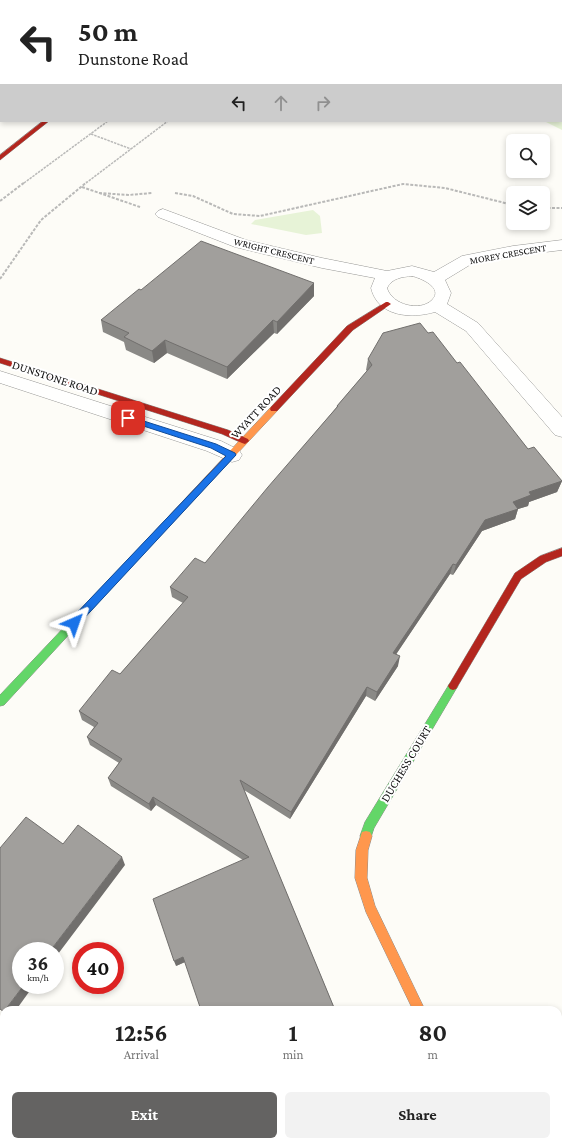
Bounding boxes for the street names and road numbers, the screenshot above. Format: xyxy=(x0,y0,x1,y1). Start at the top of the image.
street label: WRIGHT CRESCENT xyxy=(232,236,316,266)
street label: MOREY CRESCENT xyxy=(469,242,548,266)
street label: DUNSTONE ROAD xyxy=(10,357,100,399)
street label: WYATT ROAD xyxy=(228,383,284,441)
street label: DUCHESS COURT xyxy=(378,723,435,805)

